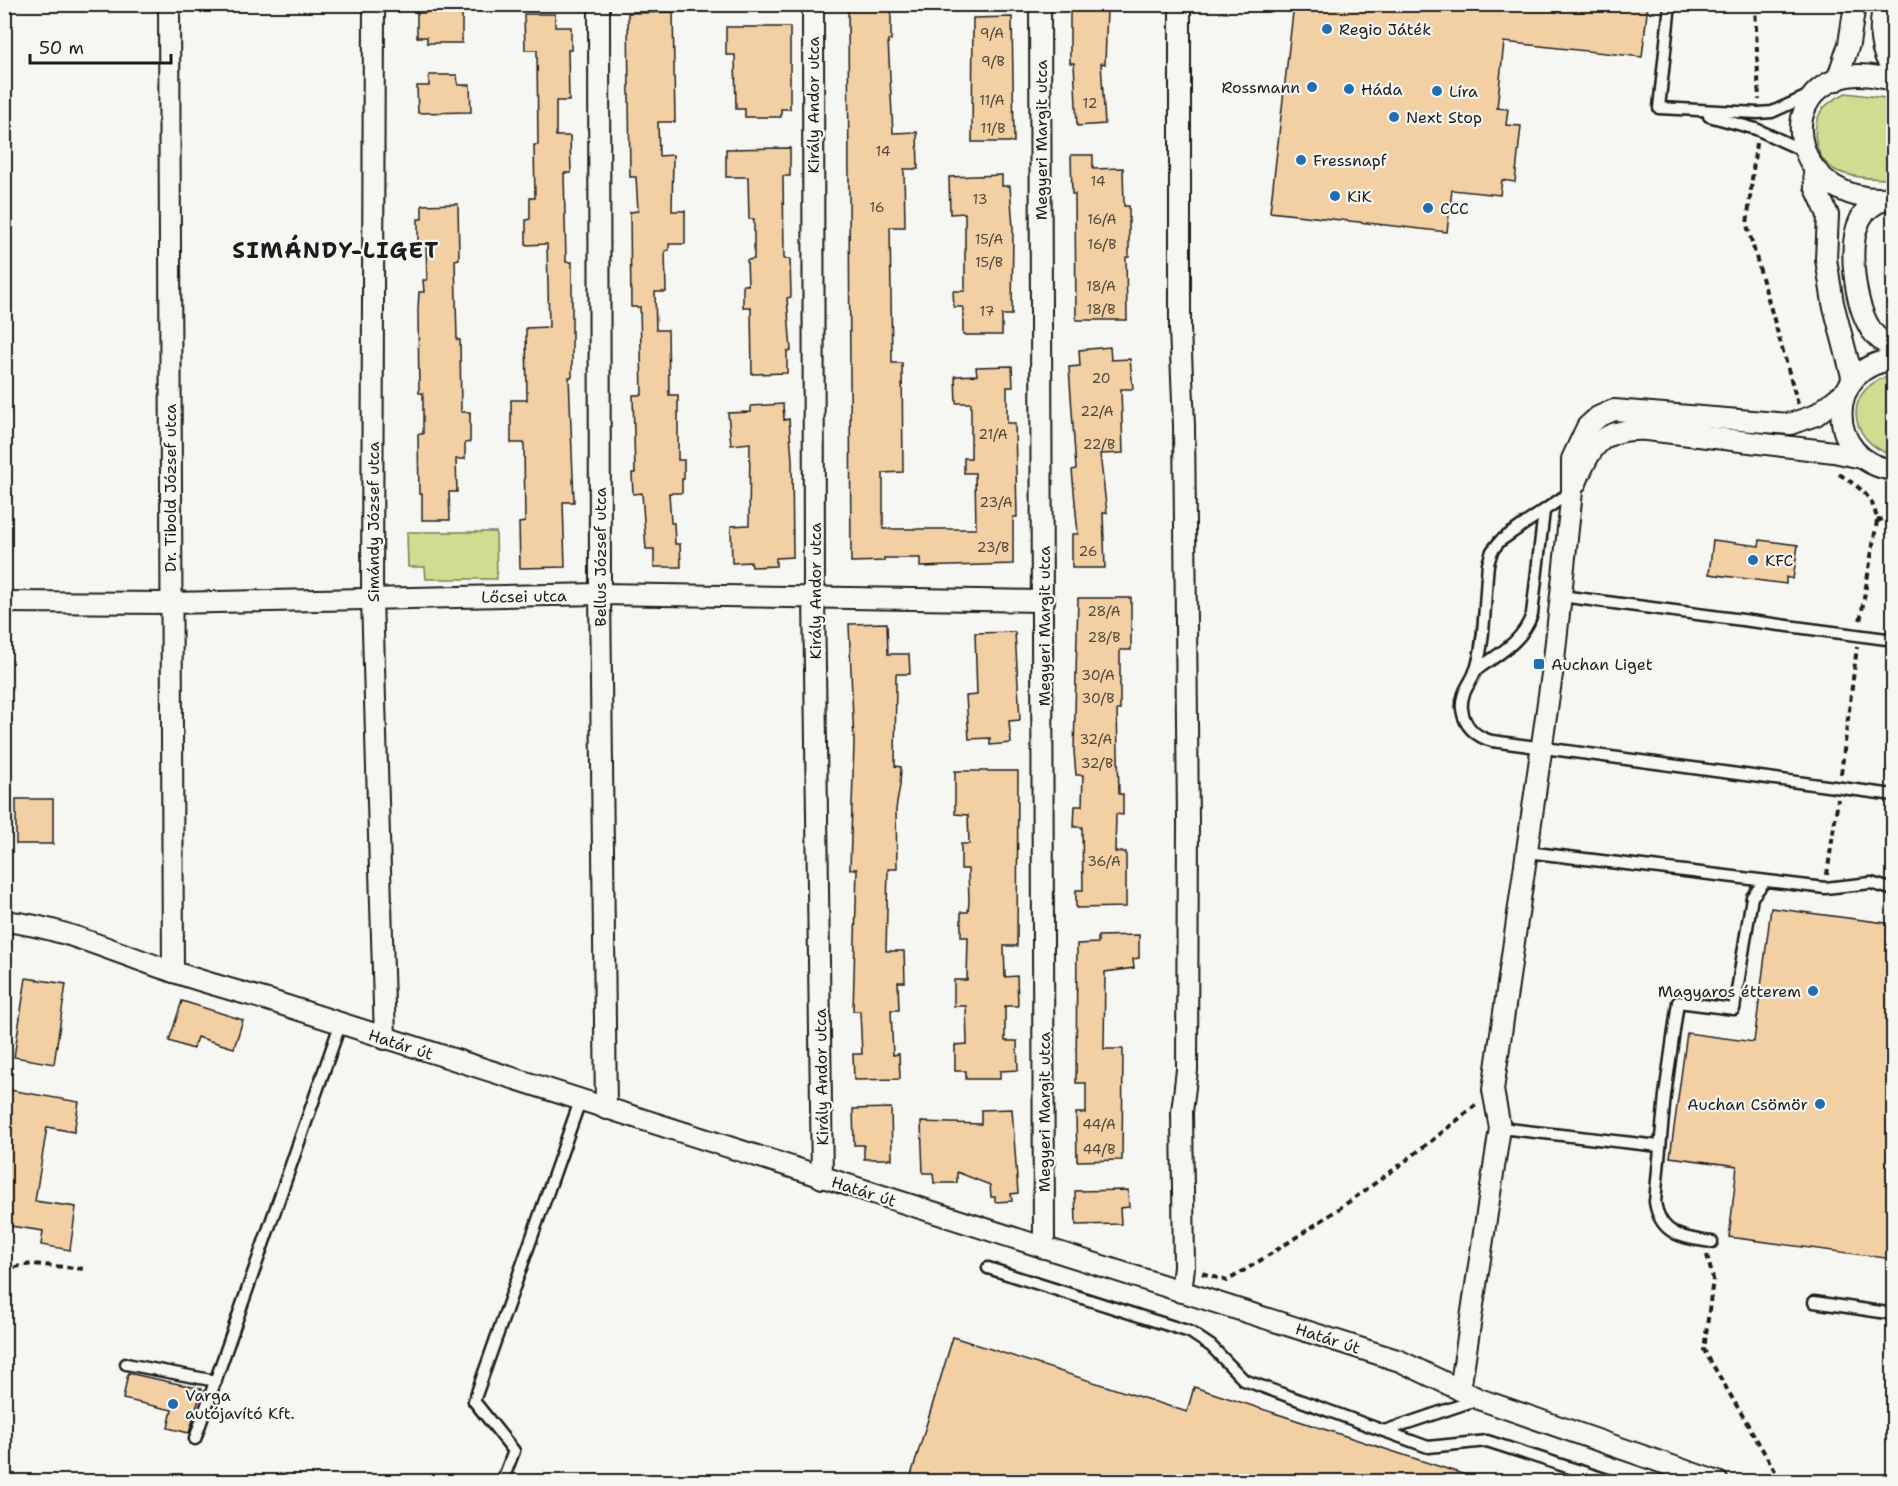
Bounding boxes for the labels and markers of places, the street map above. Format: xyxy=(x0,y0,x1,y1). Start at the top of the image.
place label: Regio Játék xyxy=(1339,19,1431,40)
marker: Regio Játék xyxy=(1320,22,1334,36)
place label: Rossmann xyxy=(1221,77,1300,98)
place label: Háda xyxy=(1361,79,1402,100)
marker: Rossmann xyxy=(1305,80,1319,94)
place label: Líra xyxy=(1449,81,1478,102)
marker: Háda xyxy=(1342,82,1356,96)
marker: Líra xyxy=(1430,84,1444,98)
place label: Next Stop xyxy=(1406,107,1482,128)
marker: Next Stop xyxy=(1387,110,1401,124)
place label: Fressnapf xyxy=(1313,150,1388,171)
marker: Fressnapf xyxy=(1294,153,1308,167)
place label: KiK xyxy=(1347,186,1372,207)
marker: KiK xyxy=(1328,189,1342,203)
place label: CCC xyxy=(1440,198,1469,219)
marker: CCC xyxy=(1421,201,1435,215)
place label: KFC xyxy=(1765,550,1794,571)
marker: KFC xyxy=(1746,553,1760,567)
place label: Auchan Liget xyxy=(1551,654,1653,675)
marker: Auchan Liget xyxy=(1532,657,1546,671)
place label: Magyaros étterem xyxy=(1658,981,1801,1002)
marker: Magyaros étterem xyxy=(1806,984,1820,998)
place label: Auchan Csömör xyxy=(1687,1094,1808,1115)
marker: Auchan Csömör xyxy=(1813,1097,1827,1111)
place label: Varga autójavító Kft. xyxy=(185,1385,295,1424)
marker: Varga autójavító Kft. xyxy=(166,1397,180,1411)

